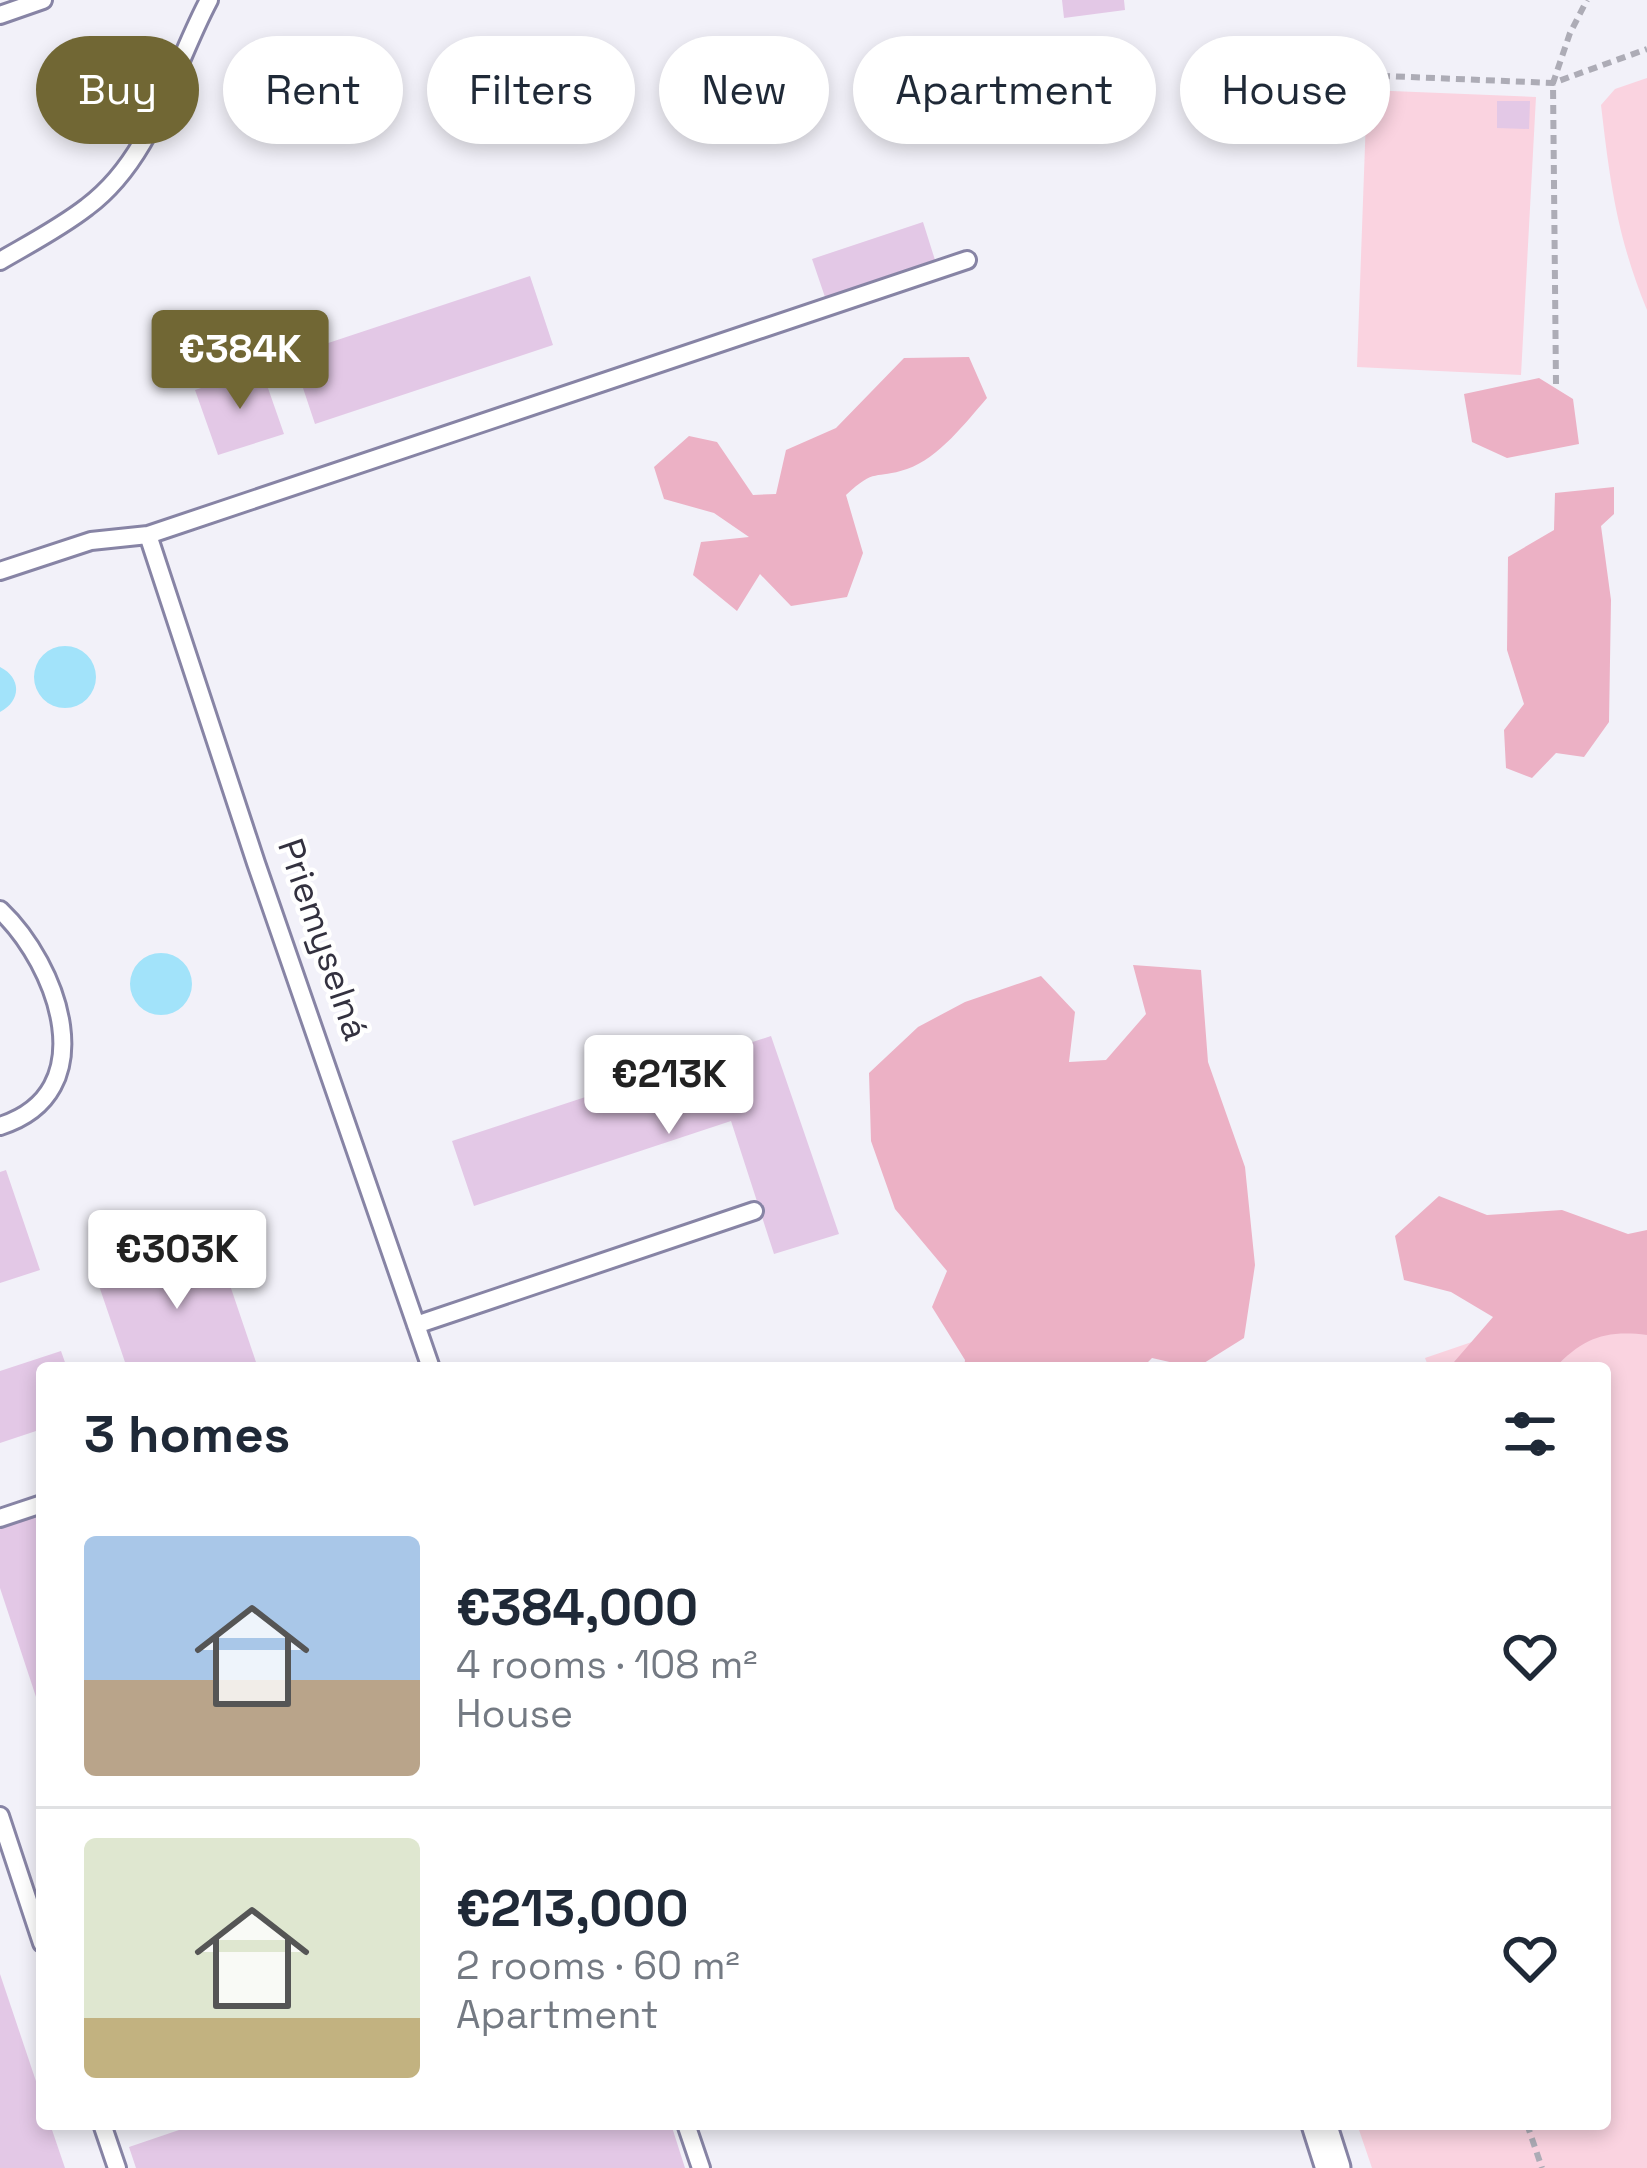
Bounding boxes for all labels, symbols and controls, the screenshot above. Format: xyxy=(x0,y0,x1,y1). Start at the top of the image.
chip: Buy xyxy=(36,36,199,144)
chip: Rent xyxy=(223,36,403,144)
chip: Filters xyxy=(427,36,635,144)
chip: New xyxy=(659,36,829,144)
chip: Apartment xyxy=(853,36,1156,144)
chip: House xyxy=(1180,36,1390,144)
pin: €384K xyxy=(156,310,324,412)
text: €384K xyxy=(179,324,301,373)
street label: Priemyselná xyxy=(267,833,379,1046)
pin: €213K xyxy=(585,1035,753,1137)
text: €213K xyxy=(611,1049,727,1098)
pin: €303K xyxy=(93,1210,261,1312)
text: €303K xyxy=(115,1224,239,1273)
icon: filters xyxy=(1497,1401,1563,1467)
text: 3 homes xyxy=(84,1402,290,1467)
text: €384,000 xyxy=(456,1575,698,1640)
icon: home xyxy=(180,1584,324,1728)
icon: heart xyxy=(1497,1623,1563,1689)
text: 4 rooms · 108 m² xyxy=(456,1640,757,1689)
text: House xyxy=(456,1689,573,1738)
text: €213,000 xyxy=(456,1876,688,1941)
icon: home xyxy=(180,1886,324,2030)
icon: heart xyxy=(1497,1925,1563,1991)
text: 2 rooms · 60 m² xyxy=(456,1941,740,1990)
text: Apartment xyxy=(456,1990,659,2039)

